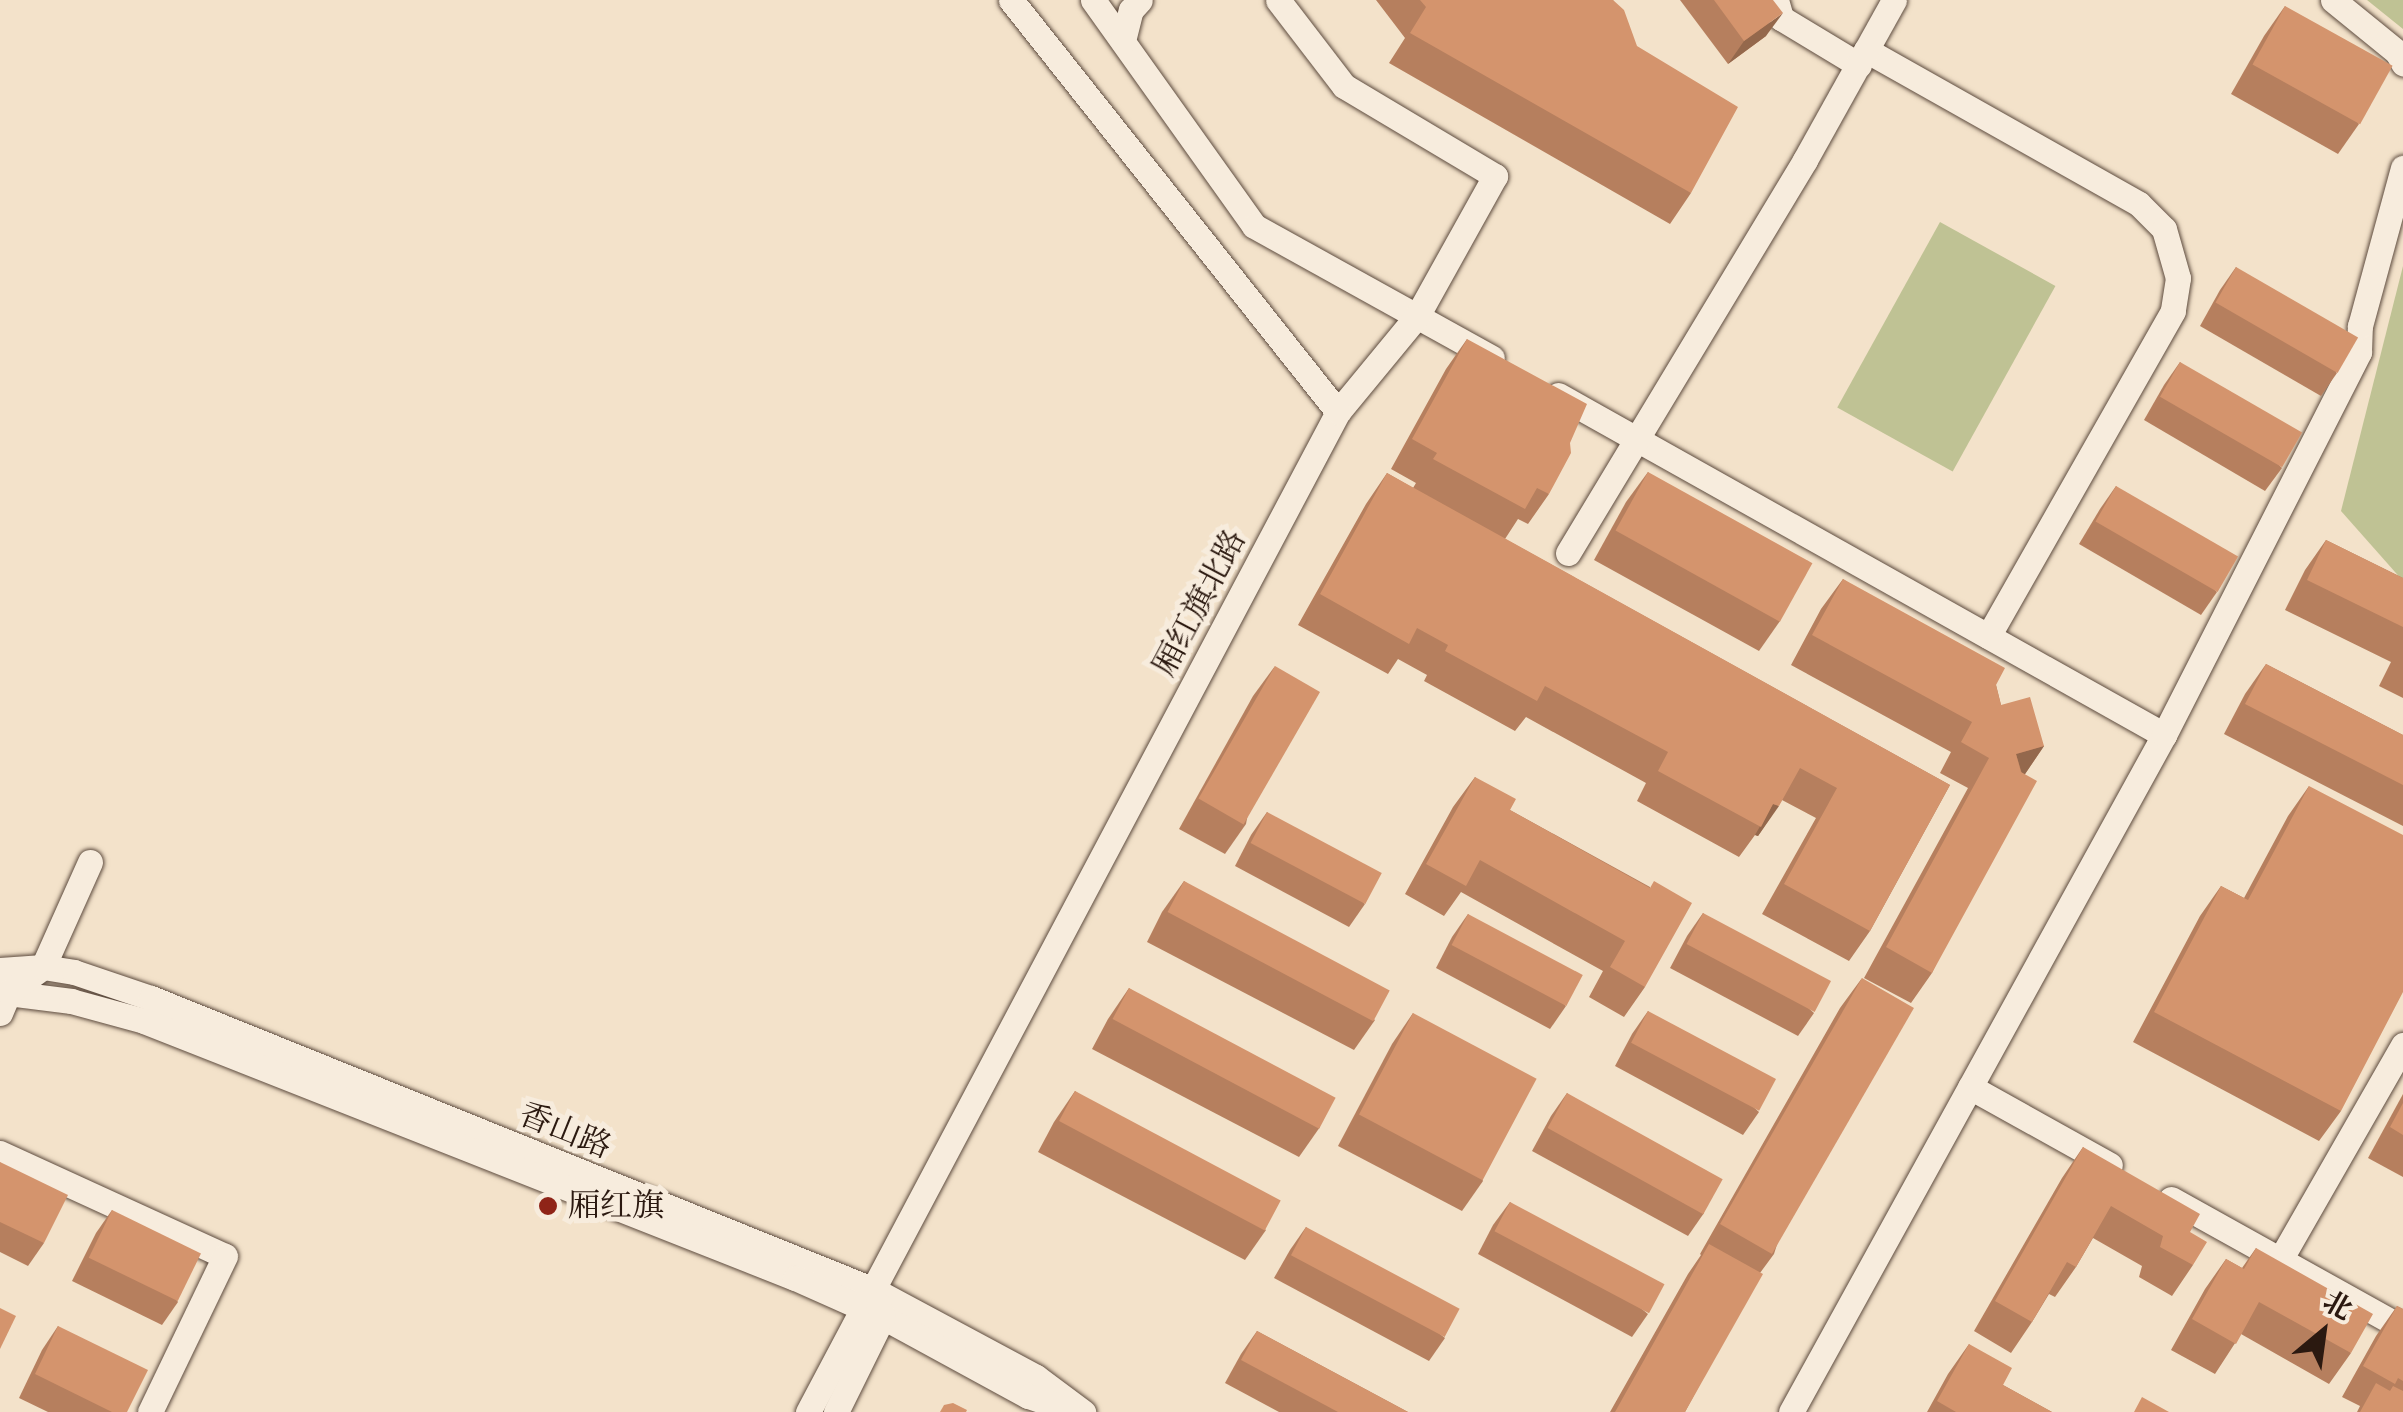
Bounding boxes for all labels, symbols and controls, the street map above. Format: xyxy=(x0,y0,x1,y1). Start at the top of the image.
street label: 厢红旗北路 xyxy=(1145,523,1255,683)
street label: 香山路 xyxy=(513,1095,617,1167)
place label: 厢红旗 xyxy=(568,1187,664,1225)
marker: 厢红旗 xyxy=(537,1195,559,1217)
north arrow xyxy=(2273,1282,2373,1382)
text: 北 xyxy=(2316,1282,2359,1329)

